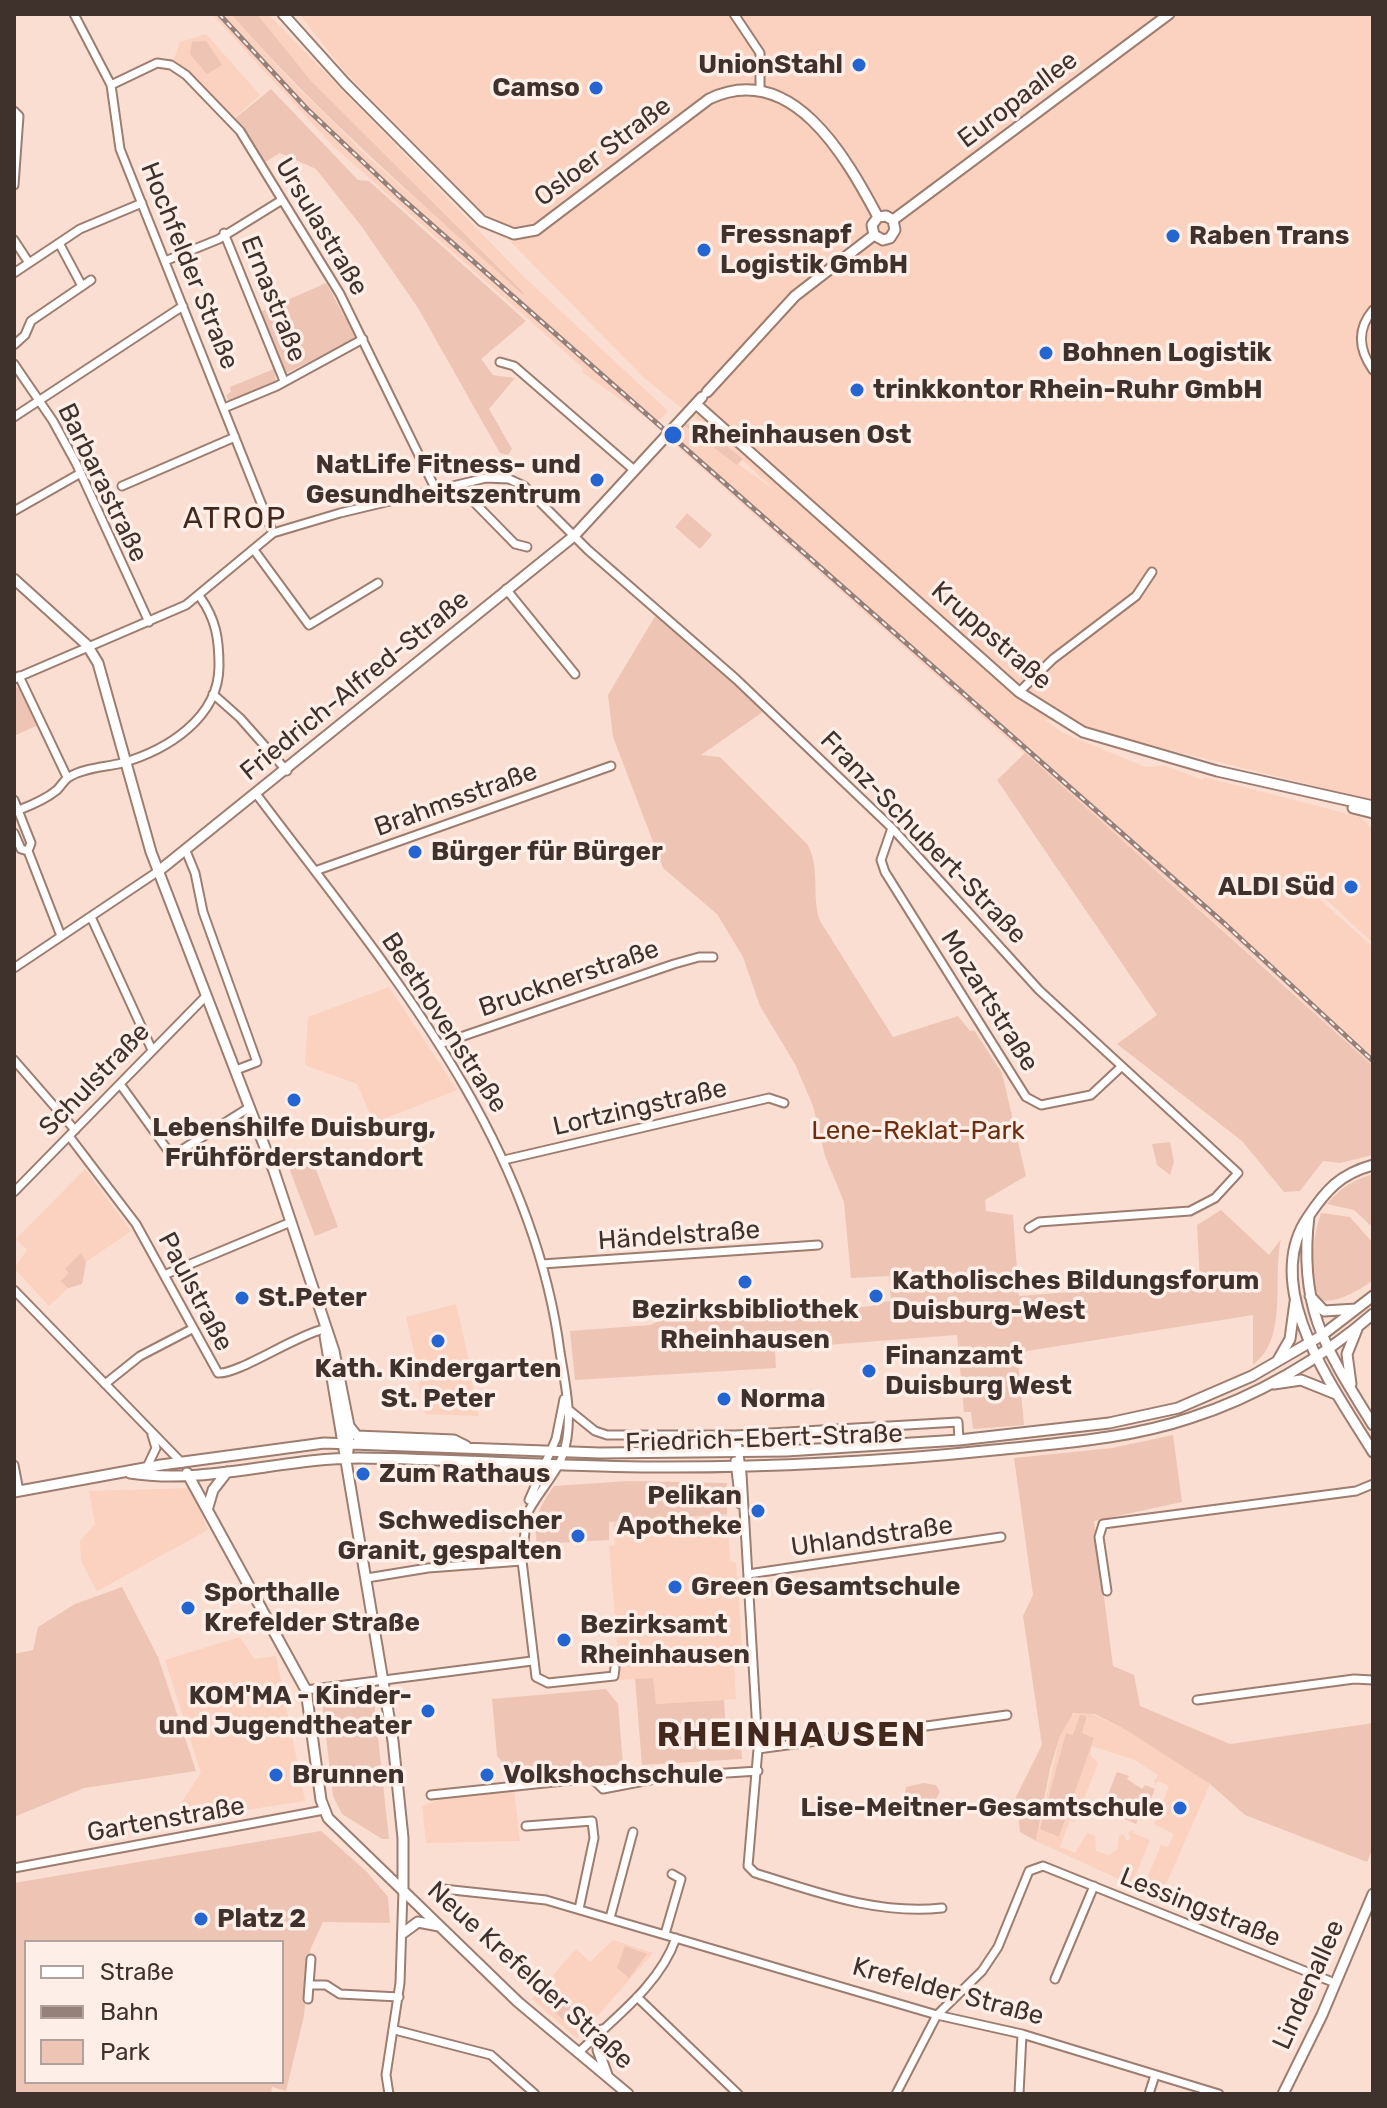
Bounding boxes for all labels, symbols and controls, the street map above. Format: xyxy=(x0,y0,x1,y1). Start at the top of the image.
street label: Europaallee xyxy=(952,45,1084,155)
place label: UnionStahl xyxy=(698,49,843,81)
marker: UnionStahl xyxy=(850,56,868,74)
place label: Camso xyxy=(492,72,580,104)
marker: Camso xyxy=(587,79,605,97)
street label: Osloer Straße xyxy=(528,90,678,214)
street label: Ursulastraße xyxy=(268,153,374,301)
street label: Hochfelder Straße xyxy=(133,158,245,374)
place label: Fressnapf Logistik GmbH xyxy=(720,219,908,280)
place label: Raben Trans xyxy=(1189,220,1349,252)
marker: Raben Trans xyxy=(1164,227,1182,245)
street label: Ernastraße xyxy=(234,231,312,367)
marker: Fressnapf Logistik GmbH xyxy=(695,241,713,259)
place label: Bohnen Logistik xyxy=(1062,337,1272,369)
marker: Bohnen Logistik xyxy=(1037,344,1055,362)
place label: trinkkontor Rhein-Ruhr GmbH xyxy=(873,374,1263,406)
marker: trinkkontor Rhein-Ruhr GmbH xyxy=(848,381,866,399)
street label: Barbarastraße xyxy=(50,399,154,567)
place label: Rheinhausen Ost xyxy=(691,419,911,451)
marker: Rheinhausen Ost xyxy=(662,424,684,446)
place label: NatLife Fitness- und Gesundheitszentrum xyxy=(306,449,581,510)
marker: NatLife Fitness- und Gesundheitszentrum xyxy=(588,471,606,489)
district label: ATROP xyxy=(183,501,287,537)
street label: Kruppstraße xyxy=(924,575,1058,697)
street label: Friedrich-Alfred-Straße xyxy=(234,584,476,788)
street label: Franz-Schubert-Straße xyxy=(813,725,1033,951)
street label: Brahmsstraße xyxy=(370,756,542,844)
place label: Bürger für Bürger xyxy=(431,836,663,868)
marker: Bürger für Bürger xyxy=(406,843,424,861)
place label: ALDI Süd xyxy=(1218,871,1335,903)
marker: ALDI Süd xyxy=(1342,878,1360,896)
street label: Mozartstraße xyxy=(933,925,1045,1077)
street label: Beethovenstraße xyxy=(374,927,514,1119)
street label: Brucknerstraße xyxy=(475,934,663,1024)
street label: Schulstraße xyxy=(33,1017,157,1143)
street label: Lortzingstraße xyxy=(550,1073,730,1143)
marker: Lebenshilfe Duisburg, Frühförderstandort xyxy=(285,1091,303,1109)
place label: Lebenshilfe Duisburg, Frühförderstandort xyxy=(152,1112,436,1174)
park label: Lene-Reklat-Park xyxy=(811,1115,1025,1147)
street label: Händelstraße xyxy=(597,1215,761,1257)
street label: Paulstraße xyxy=(151,1227,239,1357)
place label: Katholisches Bildungsforum Duisburg-West xyxy=(892,1265,1259,1326)
marker: Bezirksbibliothek Rheinhausen xyxy=(736,1273,754,1291)
place label: St.Peter xyxy=(258,1282,367,1314)
marker: Katholisches Bildungsforum Duisburg-West xyxy=(867,1287,885,1305)
marker: St.Peter xyxy=(233,1289,251,1307)
place label: Bezirksbibliothek Rheinhausen xyxy=(631,1294,859,1356)
marker: Kath. Kindergarten St. Peter xyxy=(429,1332,447,1350)
place label: Finanzamt Duisburg West xyxy=(885,1340,1072,1402)
place label: Kath. Kindergarten St. Peter xyxy=(314,1353,562,1414)
marker: Finanzamt Duisburg West xyxy=(860,1362,878,1380)
place label: Norma xyxy=(740,1383,826,1415)
marker: Norma xyxy=(715,1390,733,1408)
street label: Friedrich-Ebert-Straße xyxy=(625,1419,903,1459)
place label: Zum Rathaus xyxy=(379,1458,550,1490)
marker: Zum Rathaus xyxy=(354,1465,372,1483)
place label: Pelikan Apotheke xyxy=(617,1480,742,1542)
marker: Pelikan Apotheke xyxy=(749,1502,767,1520)
place label: Schwedischer Granit, gespalten xyxy=(338,1505,562,1566)
street label: Uhlandstraße xyxy=(789,1510,955,1564)
marker: Schwedischer Granit, gespalten xyxy=(569,1527,587,1545)
place label: Green Gesamtschule xyxy=(691,1571,960,1603)
place label: Sporthalle Krefelder Straße xyxy=(204,1577,420,1638)
marker: Green Gesamtschule xyxy=(666,1578,684,1596)
marker: Sporthalle Krefelder Straße xyxy=(179,1599,197,1617)
place label: Bezirksamt Rheinhausen xyxy=(580,1609,750,1670)
marker: Bezirksamt Rheinhausen xyxy=(555,1631,573,1649)
place label: KOM'MA - Kinder- und Jugendtheater xyxy=(158,1680,412,1742)
marker: KOM'MA - Kinder- und Jugendtheater xyxy=(419,1702,437,1720)
district label: RHEINHAUSEN xyxy=(657,1716,927,1756)
place label: Brunnen xyxy=(292,1759,404,1791)
place label: Volkshochschule xyxy=(503,1759,723,1791)
marker: Brunnen xyxy=(267,1766,285,1784)
marker: Volkshochschule xyxy=(478,1766,496,1784)
street label: Gartenstraße xyxy=(85,1791,247,1849)
place label: Lise-Meitner-Gesamtschule xyxy=(801,1792,1164,1824)
marker: Lise-Meitner-Gesamtschule xyxy=(1171,1799,1189,1817)
street label: Lessingstraße xyxy=(1115,1862,1285,1954)
street label: Neue Krefelder Straße xyxy=(421,1875,639,2077)
place label: Platz 2 xyxy=(217,1903,306,1935)
marker: Platz 2 xyxy=(192,1910,210,1928)
street label: Lindenallee xyxy=(1267,1915,1351,2055)
legend xyxy=(24,1940,284,2084)
street label: Krefelder Straße xyxy=(849,1951,1047,2033)
text: Straße xyxy=(100,1958,174,1986)
text: Bahn xyxy=(100,1998,158,2026)
text: Park xyxy=(100,2038,150,2066)

